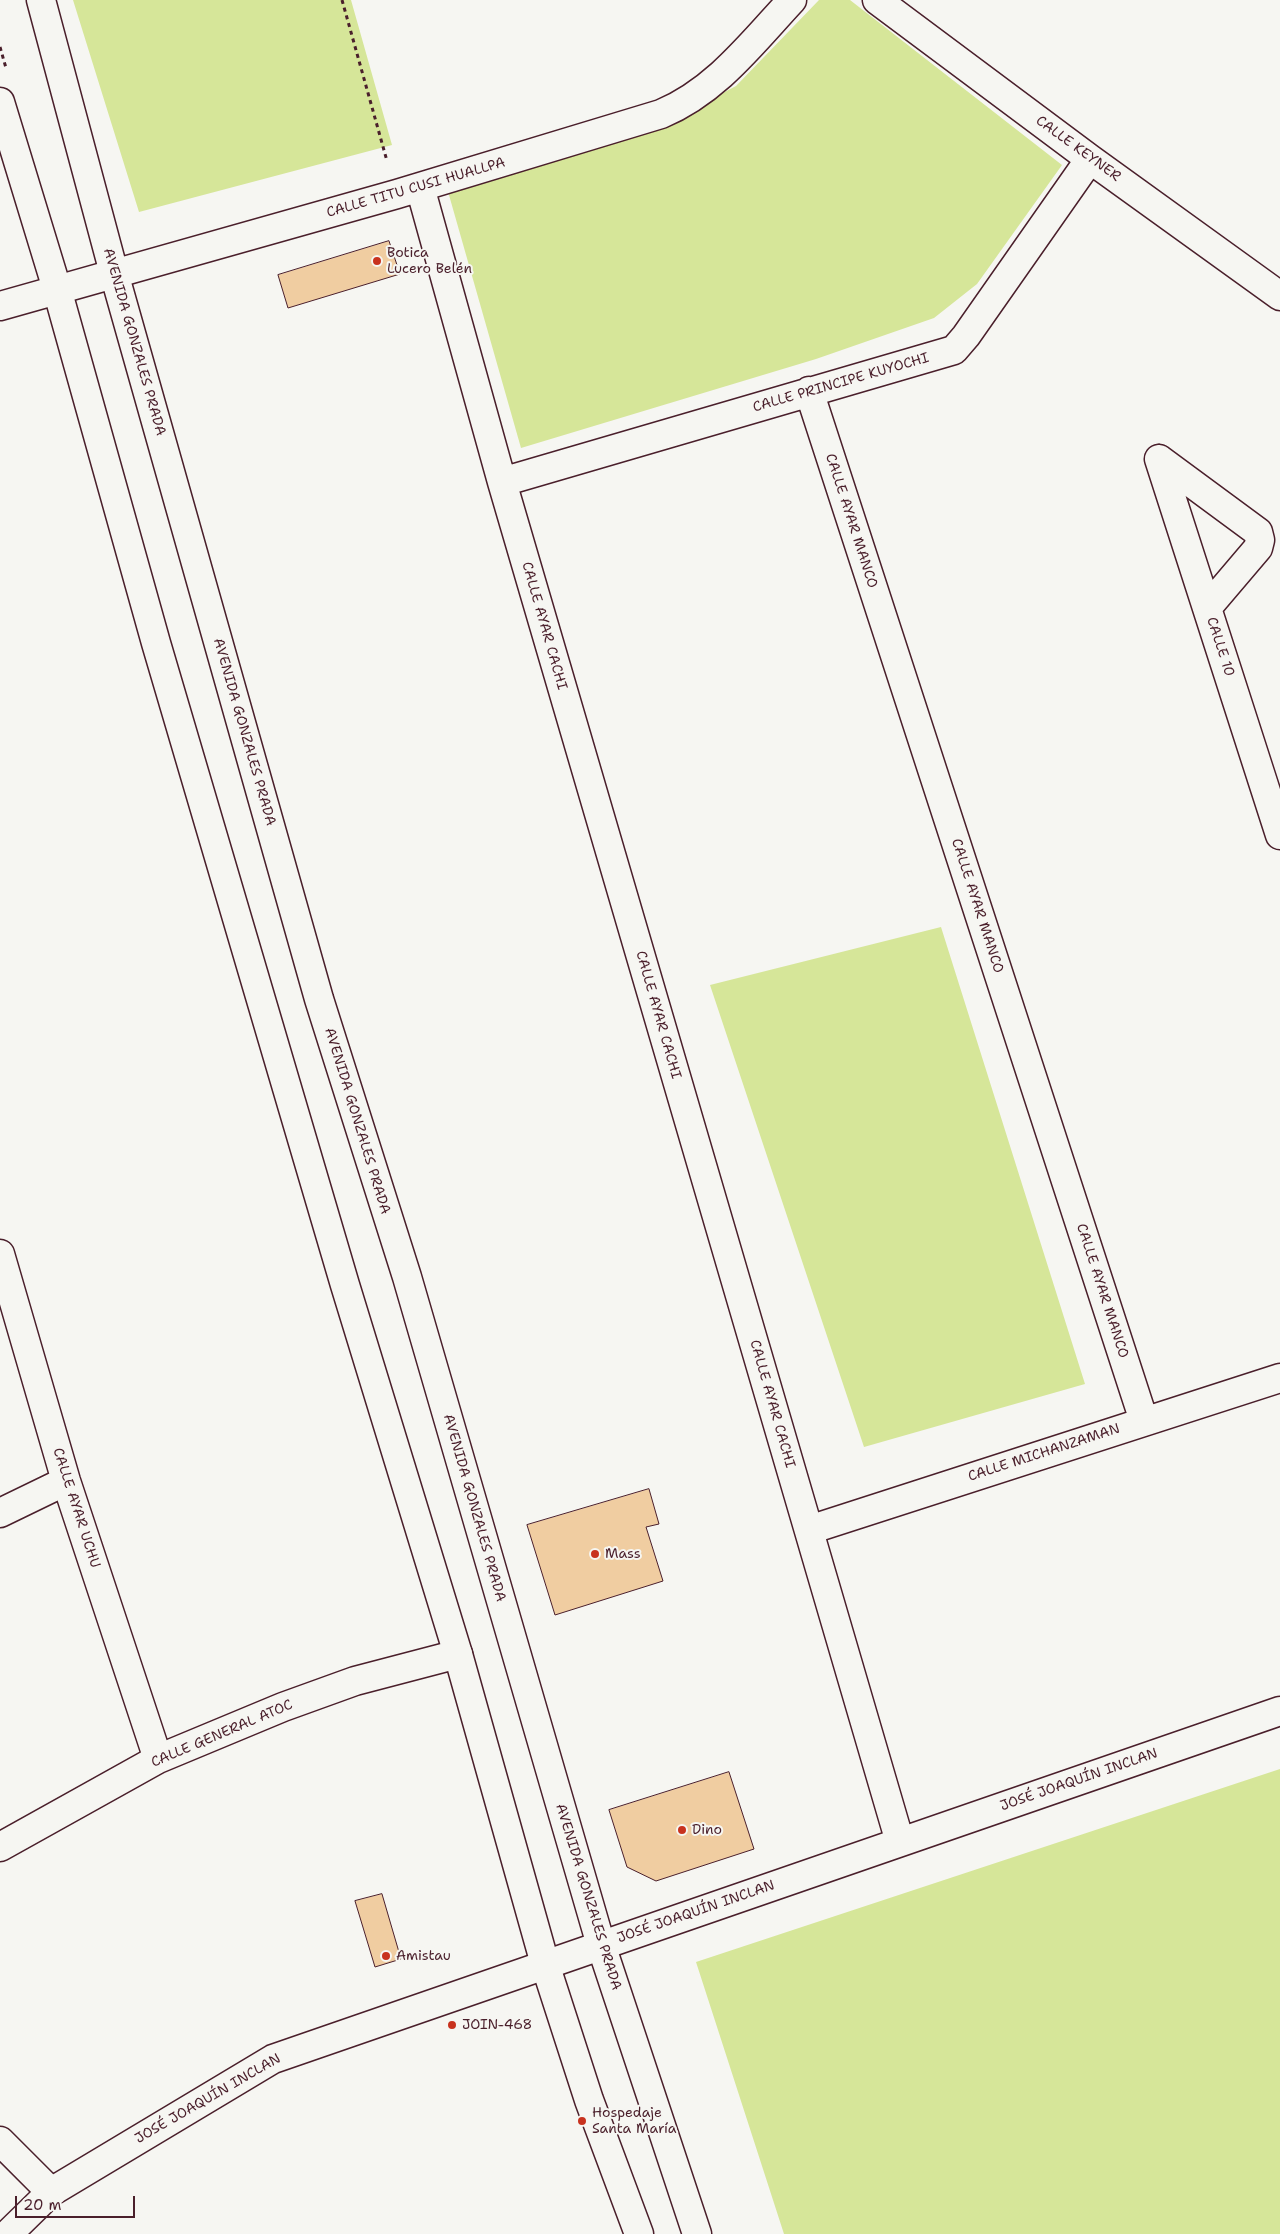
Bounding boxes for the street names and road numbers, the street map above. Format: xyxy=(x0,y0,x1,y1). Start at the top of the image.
street label: CALLE KEYNER xyxy=(1032,113,1124,185)
street label: CALLE TITU CUSI HUALLPA xyxy=(325,154,507,222)
street label: AVENIDA GONZALES PRADA xyxy=(99,246,169,438)
street label: CALLE PRINCIPE KUYOCHI xyxy=(751,350,931,416)
street label: CALLE AYAR MANCO xyxy=(821,452,881,590)
street label: CALLE AYAR CACHI xyxy=(518,560,570,692)
street label: CALLE 10 xyxy=(1202,615,1238,679)
street label: AVENIDA GONZALES PRADA xyxy=(209,636,279,828)
street label: CALLE AYAR MANCO xyxy=(947,837,1007,975)
street label: CALLE AYAR CACHI xyxy=(632,949,684,1081)
street label: AVENIDA GONZALES PRADA xyxy=(321,1026,393,1216)
street label: CALLE AYAR MANCO xyxy=(1072,1222,1132,1360)
street label: CALLE AYAR CACHI xyxy=(746,1338,798,1470)
street label: AVENIDA GONZALES PRADA xyxy=(439,1412,509,1604)
street label: CALLE MICHANZAMAN xyxy=(966,1421,1122,1485)
street label: CALLE AYAR UCHU xyxy=(49,1446,103,1570)
street label: CALLE GENERAL ATOC xyxy=(149,1697,295,1771)
street label: JOSÉ JOAQUÍN INCLAN xyxy=(998,1745,1160,1815)
street label: AVENIDA GONZALES PRADA xyxy=(552,1802,624,1992)
street label: JOSÉ JOAQUÍN INCLAN xyxy=(615,1877,777,1947)
street label: JOSÉ JOAQUÍN INCLAN xyxy=(132,2050,284,2148)

